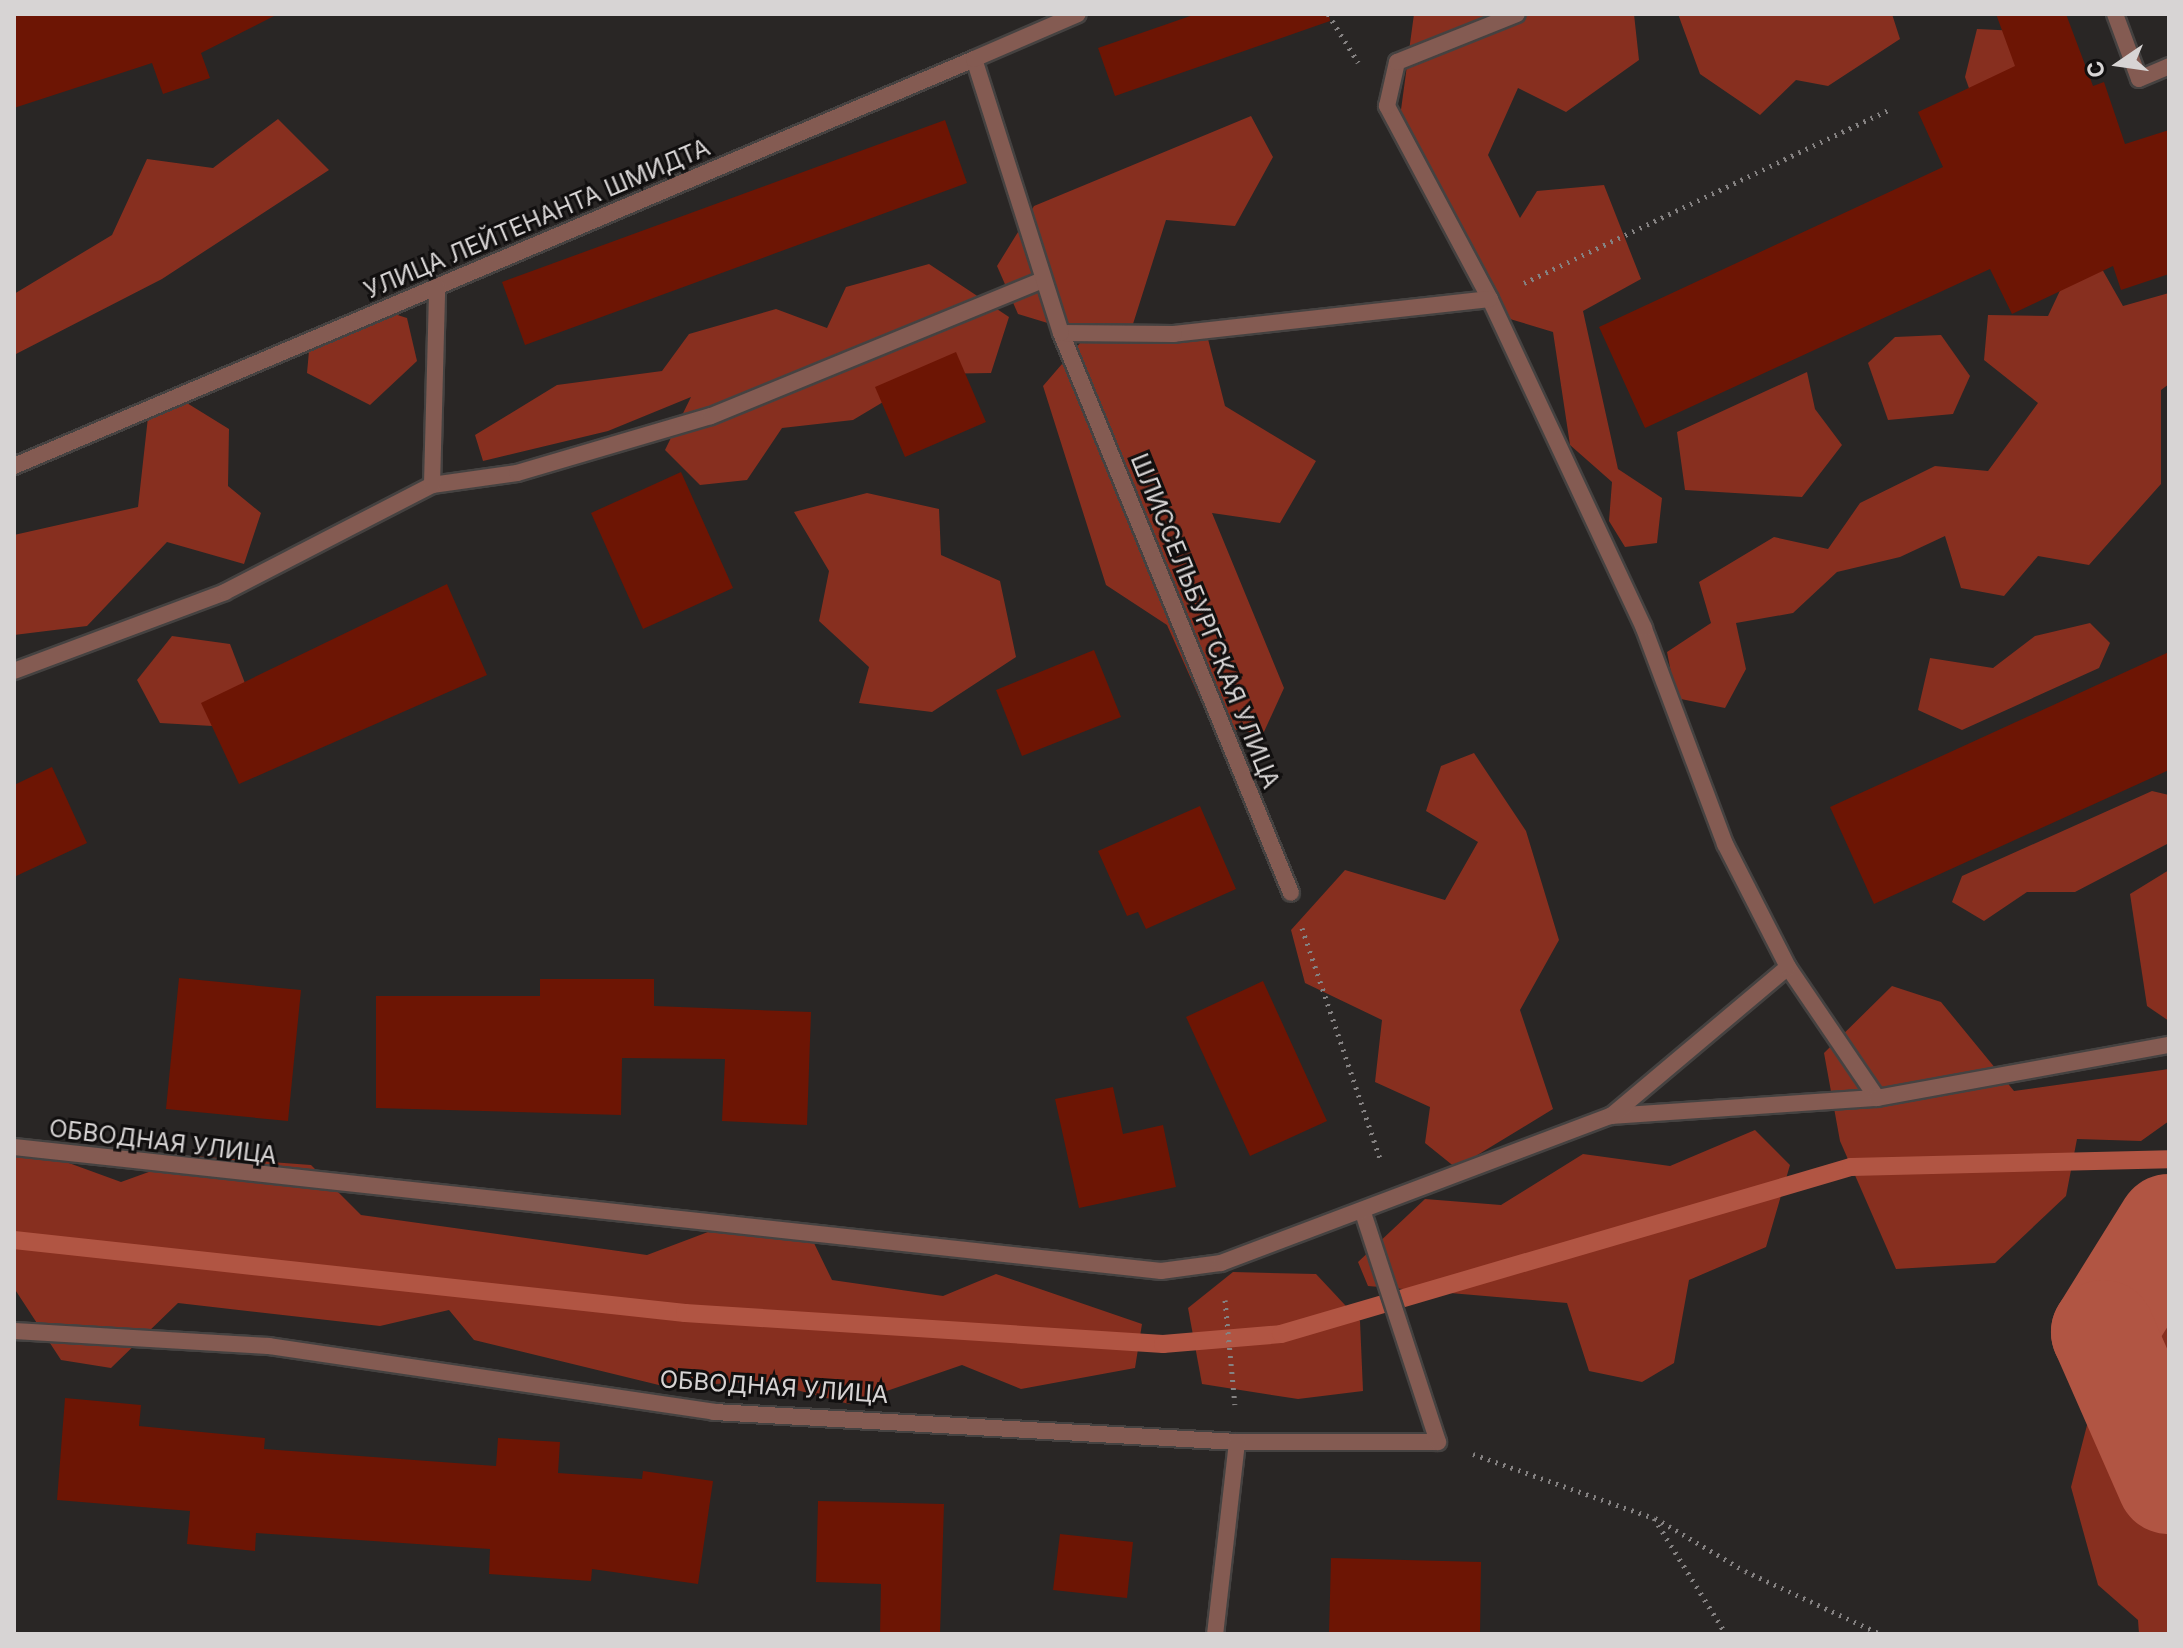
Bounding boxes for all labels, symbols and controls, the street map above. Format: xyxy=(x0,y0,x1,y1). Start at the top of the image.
north arrow xyxy=(2079,24,2159,104)
text: С xyxy=(2081,59,2110,80)
street label: УЛИЦА ЛЕЙТЕНАНТА ШМИДТА xyxy=(360,133,714,305)
street label: ШЛИССЕЛЬБУРГСКАЯ УЛИЦА xyxy=(1124,449,1286,793)
street label: ОБВОДНАЯ УЛИЦА xyxy=(48,1114,278,1170)
street label: ОБВОДНАЯ УЛИЦА xyxy=(659,1365,889,1409)

